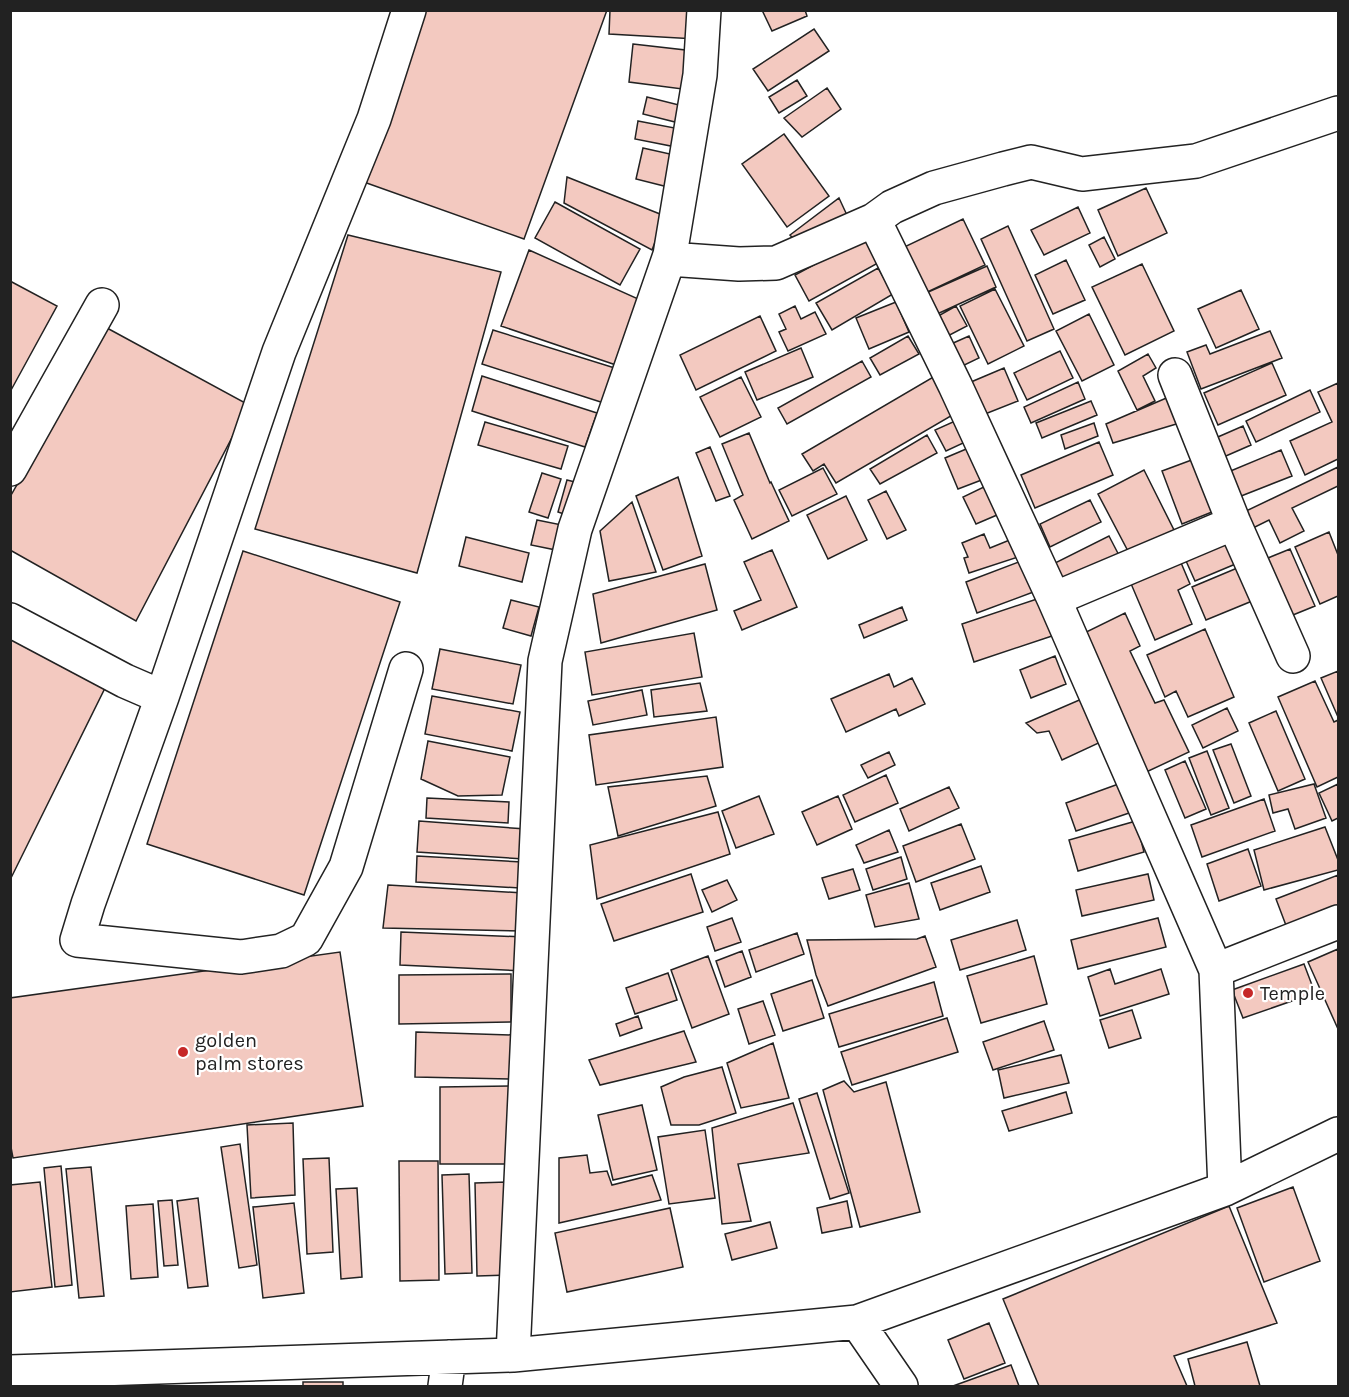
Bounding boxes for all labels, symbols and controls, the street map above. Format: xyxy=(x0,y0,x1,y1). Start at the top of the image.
place label: Temple xyxy=(1260,982,1325,1005)
marker: Temple xyxy=(1241,986,1255,1000)
place label: golden palm stores xyxy=(195,1029,304,1075)
marker: golden palm stores xyxy=(176,1045,190,1059)

